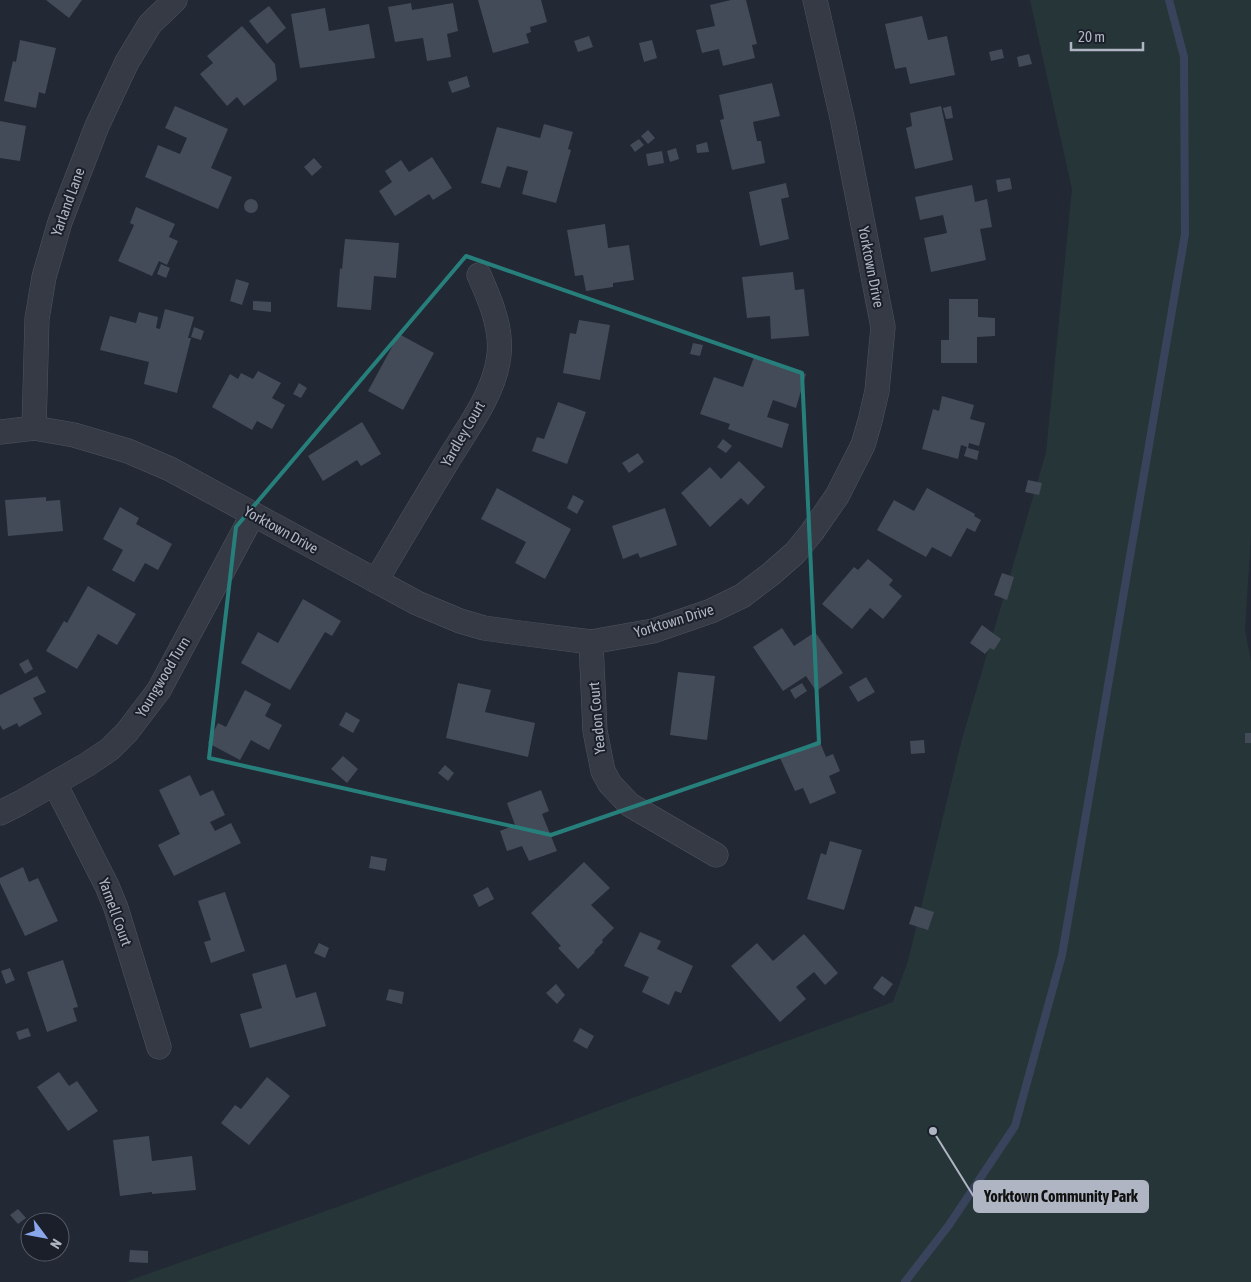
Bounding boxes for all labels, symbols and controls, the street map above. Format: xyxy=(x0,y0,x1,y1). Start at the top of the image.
scale bar xyxy=(1071,20,1144,52)
text: 20 m xyxy=(1078,28,1105,45)
street label: Yarland Lane xyxy=(47,165,88,238)
street label: Yorktown Drive xyxy=(855,225,888,309)
street label: Yardley Court xyxy=(437,398,488,469)
street label: Yorktown Drive xyxy=(241,502,322,557)
street label: Yorktown Drive xyxy=(632,600,716,641)
street label: Youngwood Turn xyxy=(132,634,193,720)
street label: Yeadon Court xyxy=(585,681,608,755)
street label: Yarnell Court xyxy=(95,876,136,948)
callout: Yorktown Community Park xyxy=(974,1181,1148,1212)
text: Yorktown Community Park xyxy=(983,1187,1139,1205)
north arrow xyxy=(20,1212,70,1262)
text: N xyxy=(47,1236,65,1252)

